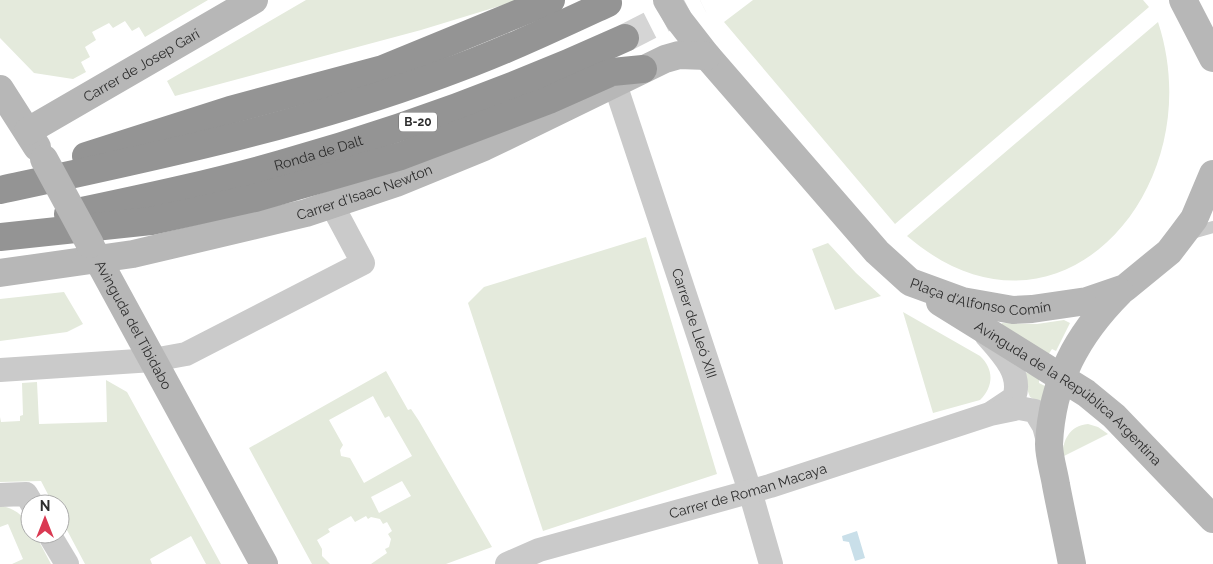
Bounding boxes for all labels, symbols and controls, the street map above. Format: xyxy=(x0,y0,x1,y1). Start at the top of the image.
street label: Carrer de Josep Garí xyxy=(81,25,203,105)
road number: B-20 xyxy=(399,112,437,132)
street label: Ronda de Dalt xyxy=(272,132,365,174)
street label: Carrer d'Isaac Newton xyxy=(295,161,435,223)
street label: Avinguda del Tibidabo xyxy=(92,257,175,392)
street label: Carrer de Lleó XIII xyxy=(669,266,720,380)
street label: Plaça d'Alfonso Comín xyxy=(908,275,1052,318)
street label: Avinguda de la República Argentina xyxy=(972,318,1165,469)
street label: Carrer de Roman Macaya xyxy=(667,460,829,522)
north arrow xyxy=(20,494,70,544)
text: N xyxy=(40,498,50,514)

